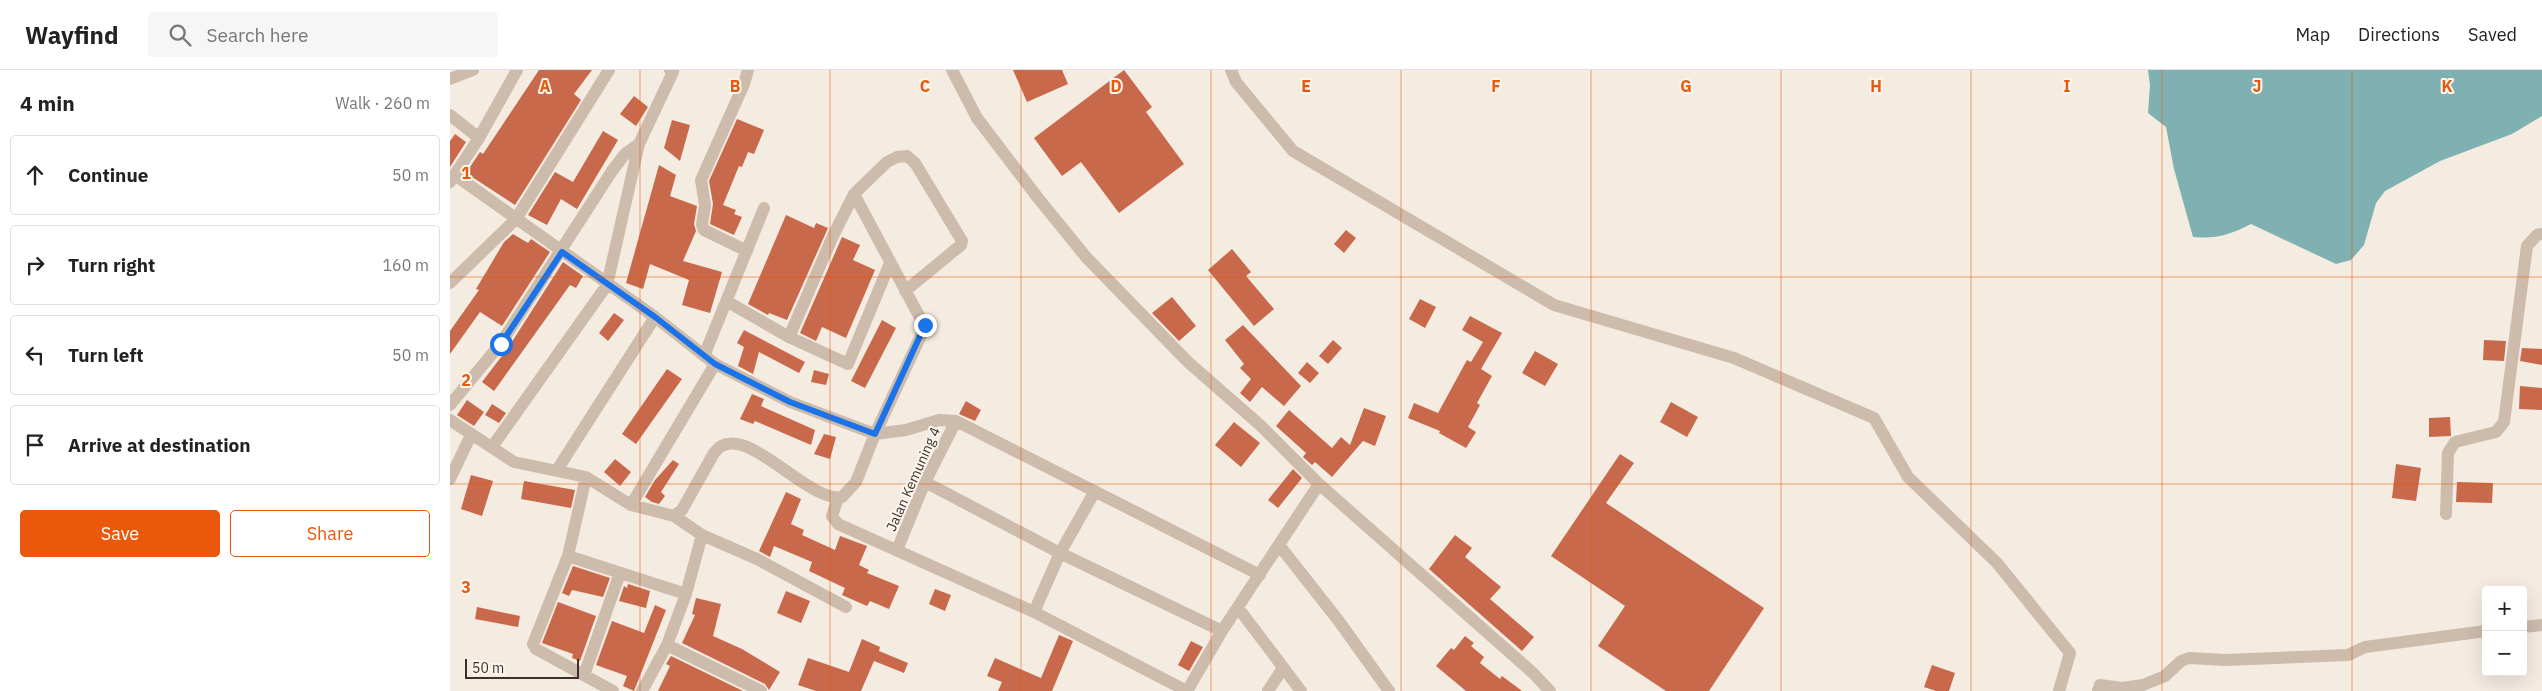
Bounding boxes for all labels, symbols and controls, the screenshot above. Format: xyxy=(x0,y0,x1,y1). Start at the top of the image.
search box xyxy=(148,12,498,57)
text: Wayfind xyxy=(25,19,118,51)
icon: search xyxy=(166,21,194,49)
text: Search here xyxy=(206,23,308,47)
text: Map xyxy=(2295,23,2330,46)
text: Directions xyxy=(2358,23,2440,46)
text: Saved xyxy=(2468,23,2517,46)
text: A xyxy=(540,76,551,96)
text: B xyxy=(730,76,741,96)
text: C xyxy=(920,76,930,96)
text: D xyxy=(1110,76,1122,96)
text: E xyxy=(1301,76,1311,96)
text: F xyxy=(1491,76,1501,96)
text: G xyxy=(1680,76,1692,96)
text: H xyxy=(1870,76,1882,96)
text: I xyxy=(2064,76,2071,96)
text: J xyxy=(2253,76,2261,96)
text: K xyxy=(2441,76,2453,96)
text: 4 min xyxy=(20,89,75,117)
text: Walk · 260 m xyxy=(335,93,430,113)
icon: ahead xyxy=(21,161,49,189)
text: Continue xyxy=(68,163,148,187)
text: 1 xyxy=(461,163,471,183)
text: 50 m xyxy=(392,165,429,185)
icon: right xyxy=(21,251,49,279)
text: Turn right xyxy=(68,253,155,277)
text: 160 m xyxy=(382,255,429,275)
route end xyxy=(914,314,937,337)
route start xyxy=(490,333,513,356)
icon: left xyxy=(21,341,49,369)
text: Turn left xyxy=(68,343,144,367)
text: 50 m xyxy=(392,345,429,365)
text: 2 xyxy=(461,370,471,390)
street label: Jalan Kemuning 4 xyxy=(882,424,944,534)
icon: arrive xyxy=(21,431,49,459)
text: Arrive at destination xyxy=(68,433,251,457)
button: Save xyxy=(20,510,220,557)
button: Share xyxy=(230,510,430,557)
text: 3 xyxy=(461,577,471,597)
map controls xyxy=(2482,586,2527,676)
button: + xyxy=(2482,586,2527,631)
button: − xyxy=(2482,631,2527,676)
scale bar xyxy=(465,656,579,679)
text: 50 m xyxy=(472,659,504,677)

